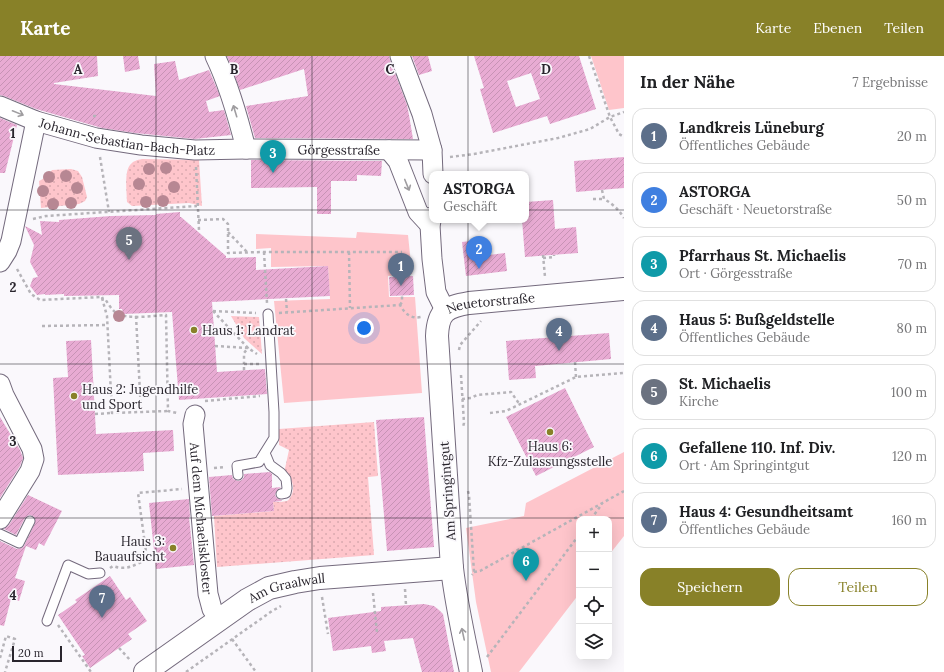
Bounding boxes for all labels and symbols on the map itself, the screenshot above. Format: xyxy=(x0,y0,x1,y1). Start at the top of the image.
text: A xyxy=(74,61,83,78)
text: B xyxy=(230,61,239,78)
text: C xyxy=(386,61,395,78)
text: D xyxy=(541,61,551,78)
one-way arrow xyxy=(231,105,238,118)
one-way arrow xyxy=(12,110,24,118)
street label: Johann-Sebastian-Bach-Platz xyxy=(36,114,216,159)
text: 1 xyxy=(10,125,16,142)
pin: 3 xyxy=(260,140,286,173)
street label: Görgesstraße xyxy=(298,141,380,159)
one-way arrow xyxy=(404,178,411,190)
pin: 5 xyxy=(116,227,142,260)
pin: 2 xyxy=(466,236,492,269)
pin: 1 xyxy=(388,253,414,286)
text: 2 xyxy=(10,279,17,296)
street label: Neuetorstraße xyxy=(444,289,536,318)
your location xyxy=(354,318,374,338)
pin: 4 xyxy=(546,318,572,351)
place label: Haus 1: Landrat xyxy=(202,322,295,339)
marker: Haus 1: Landrat xyxy=(189,325,199,335)
place label: Haus 2: Jugendhilfe und Sport xyxy=(82,381,198,413)
marker: Haus 2: Jugendhilfe und Sport xyxy=(69,391,79,401)
marker: Haus 6: Kfz-Zulassungsstelle xyxy=(545,427,555,437)
text: 3 xyxy=(9,433,17,450)
place label: Haus 6: Kfz-Zulassungsstelle xyxy=(488,438,612,470)
street label: Auf dem Michaeliskloster xyxy=(186,441,216,596)
street label: Am Springintgut xyxy=(436,441,460,542)
place label: Haus 3: Bauaufsicht xyxy=(94,533,165,565)
marker: Haus 3: Bauaufsicht xyxy=(168,543,178,553)
pin: 6 xyxy=(513,548,539,581)
street label: Am Graalwall xyxy=(244,570,326,607)
pin: 7 xyxy=(89,585,115,618)
text: 4 xyxy=(9,587,17,604)
one-way arrow xyxy=(459,628,467,641)
scale bar xyxy=(12,644,62,663)

